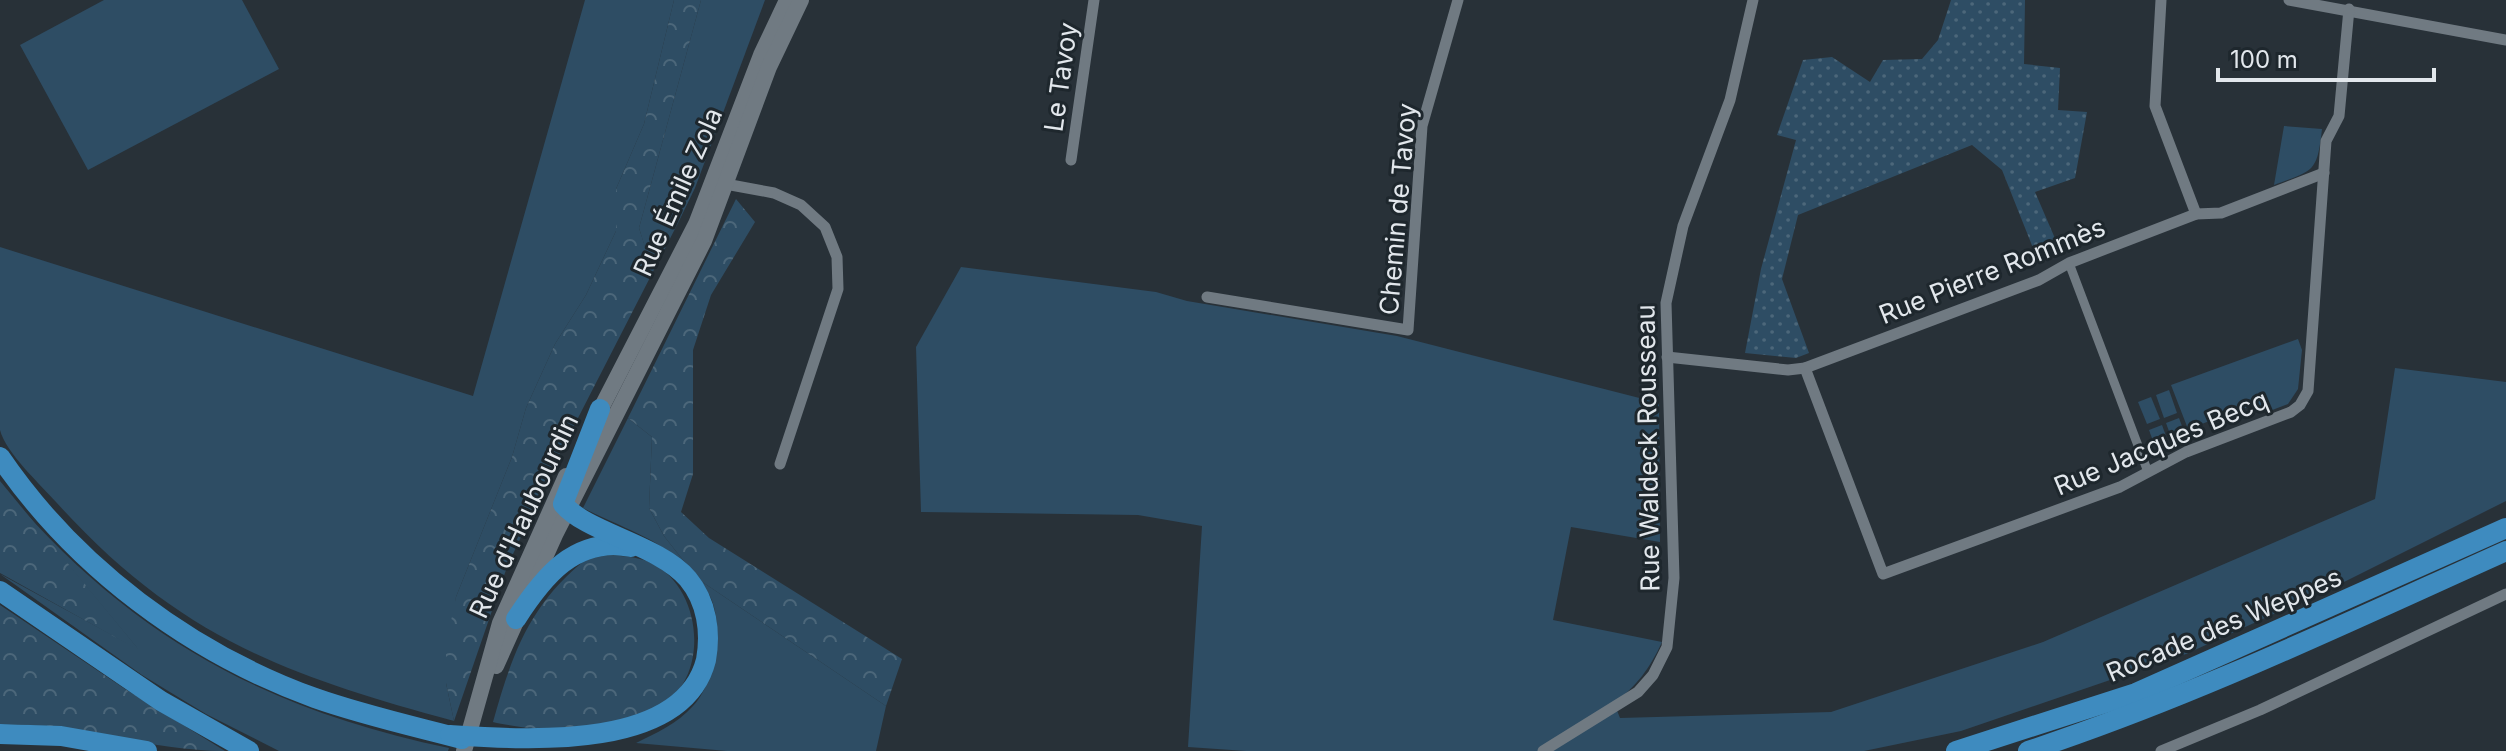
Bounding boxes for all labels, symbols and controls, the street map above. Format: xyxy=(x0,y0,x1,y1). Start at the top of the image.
street label: Le Tavoy xyxy=(1037,20,1084,134)
scale bar xyxy=(2218,32,2434,82)
text: 100 m xyxy=(2230,45,2298,74)
street label: Chemin de Tavoy xyxy=(1373,102,1422,316)
street label: Rue Émile Zola xyxy=(627,103,728,281)
street label: Rue Pierre Rommès xyxy=(1874,211,2109,330)
street label: Rue Waldeck Rousseau xyxy=(1629,304,1666,592)
street label: Rue Jacques Becq xyxy=(2049,383,2272,502)
street label: Rue d'Haubourdin xyxy=(463,409,584,623)
street label: Rocade des Weppes xyxy=(2102,561,2346,688)

